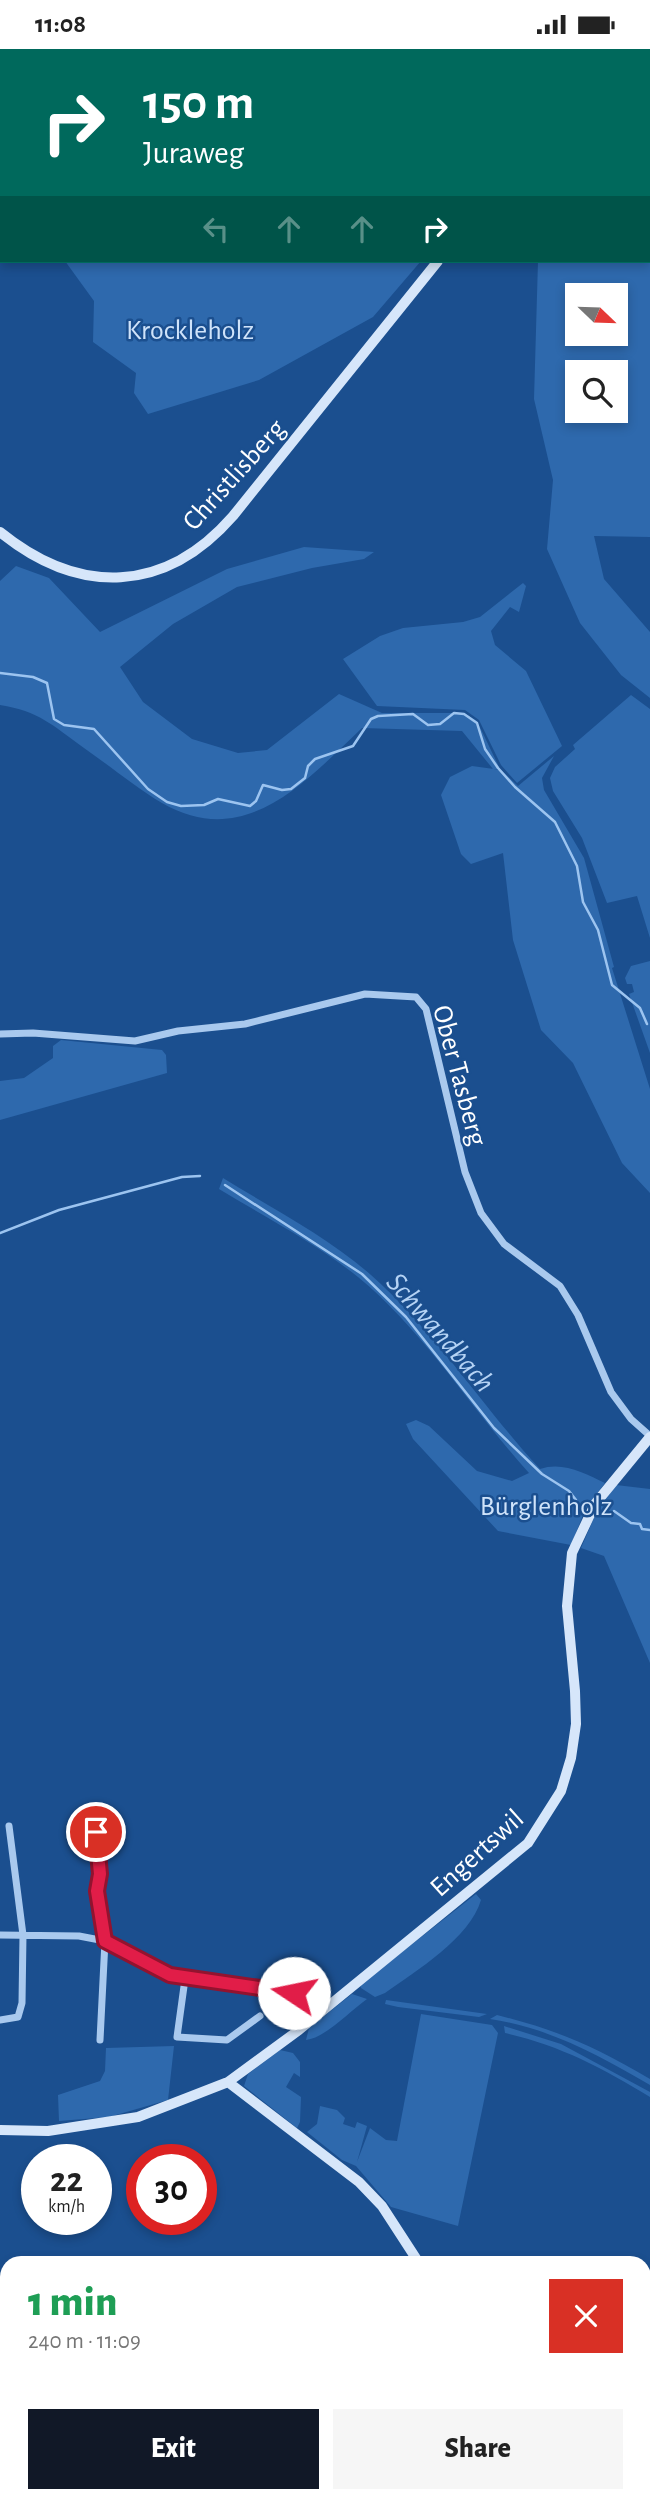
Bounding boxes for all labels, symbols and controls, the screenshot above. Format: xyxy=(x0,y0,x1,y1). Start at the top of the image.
text: 11:08 xyxy=(35,11,86,37)
icon: right xyxy=(28,77,119,168)
text: 150 m xyxy=(143,79,254,128)
text: Juraweg xyxy=(143,137,244,169)
icon: left xyxy=(197,210,235,248)
icon: ahead xyxy=(270,210,308,248)
icon: ahead xyxy=(343,210,381,248)
icon: right xyxy=(416,210,454,248)
north arrow xyxy=(565,283,628,347)
map controls xyxy=(565,283,628,423)
park label: Krockleholz xyxy=(126,317,254,345)
button: search xyxy=(565,360,628,423)
street label: Christlisberg xyxy=(178,414,291,536)
street label: Ober Tasberg xyxy=(427,1002,491,1149)
water label: Schwandbach xyxy=(381,1267,500,1398)
park label: Bürglenholz xyxy=(480,1493,612,1521)
pin xyxy=(66,1802,126,1862)
street label: Engertswil xyxy=(425,1805,529,1902)
icon: arrive xyxy=(77,1813,115,1851)
position arrow xyxy=(257,1956,331,2030)
speed limit sign: 30 xyxy=(126,2144,217,2235)
text: 22 xyxy=(50,2163,83,2198)
text: km/h xyxy=(48,2198,85,2216)
button: close xyxy=(549,2279,623,2353)
text: 1 min xyxy=(28,2281,117,2323)
text: 240 m · 11:09 xyxy=(28,2330,141,2353)
button: Exit xyxy=(28,2409,319,2489)
button: Share xyxy=(333,2409,623,2489)

